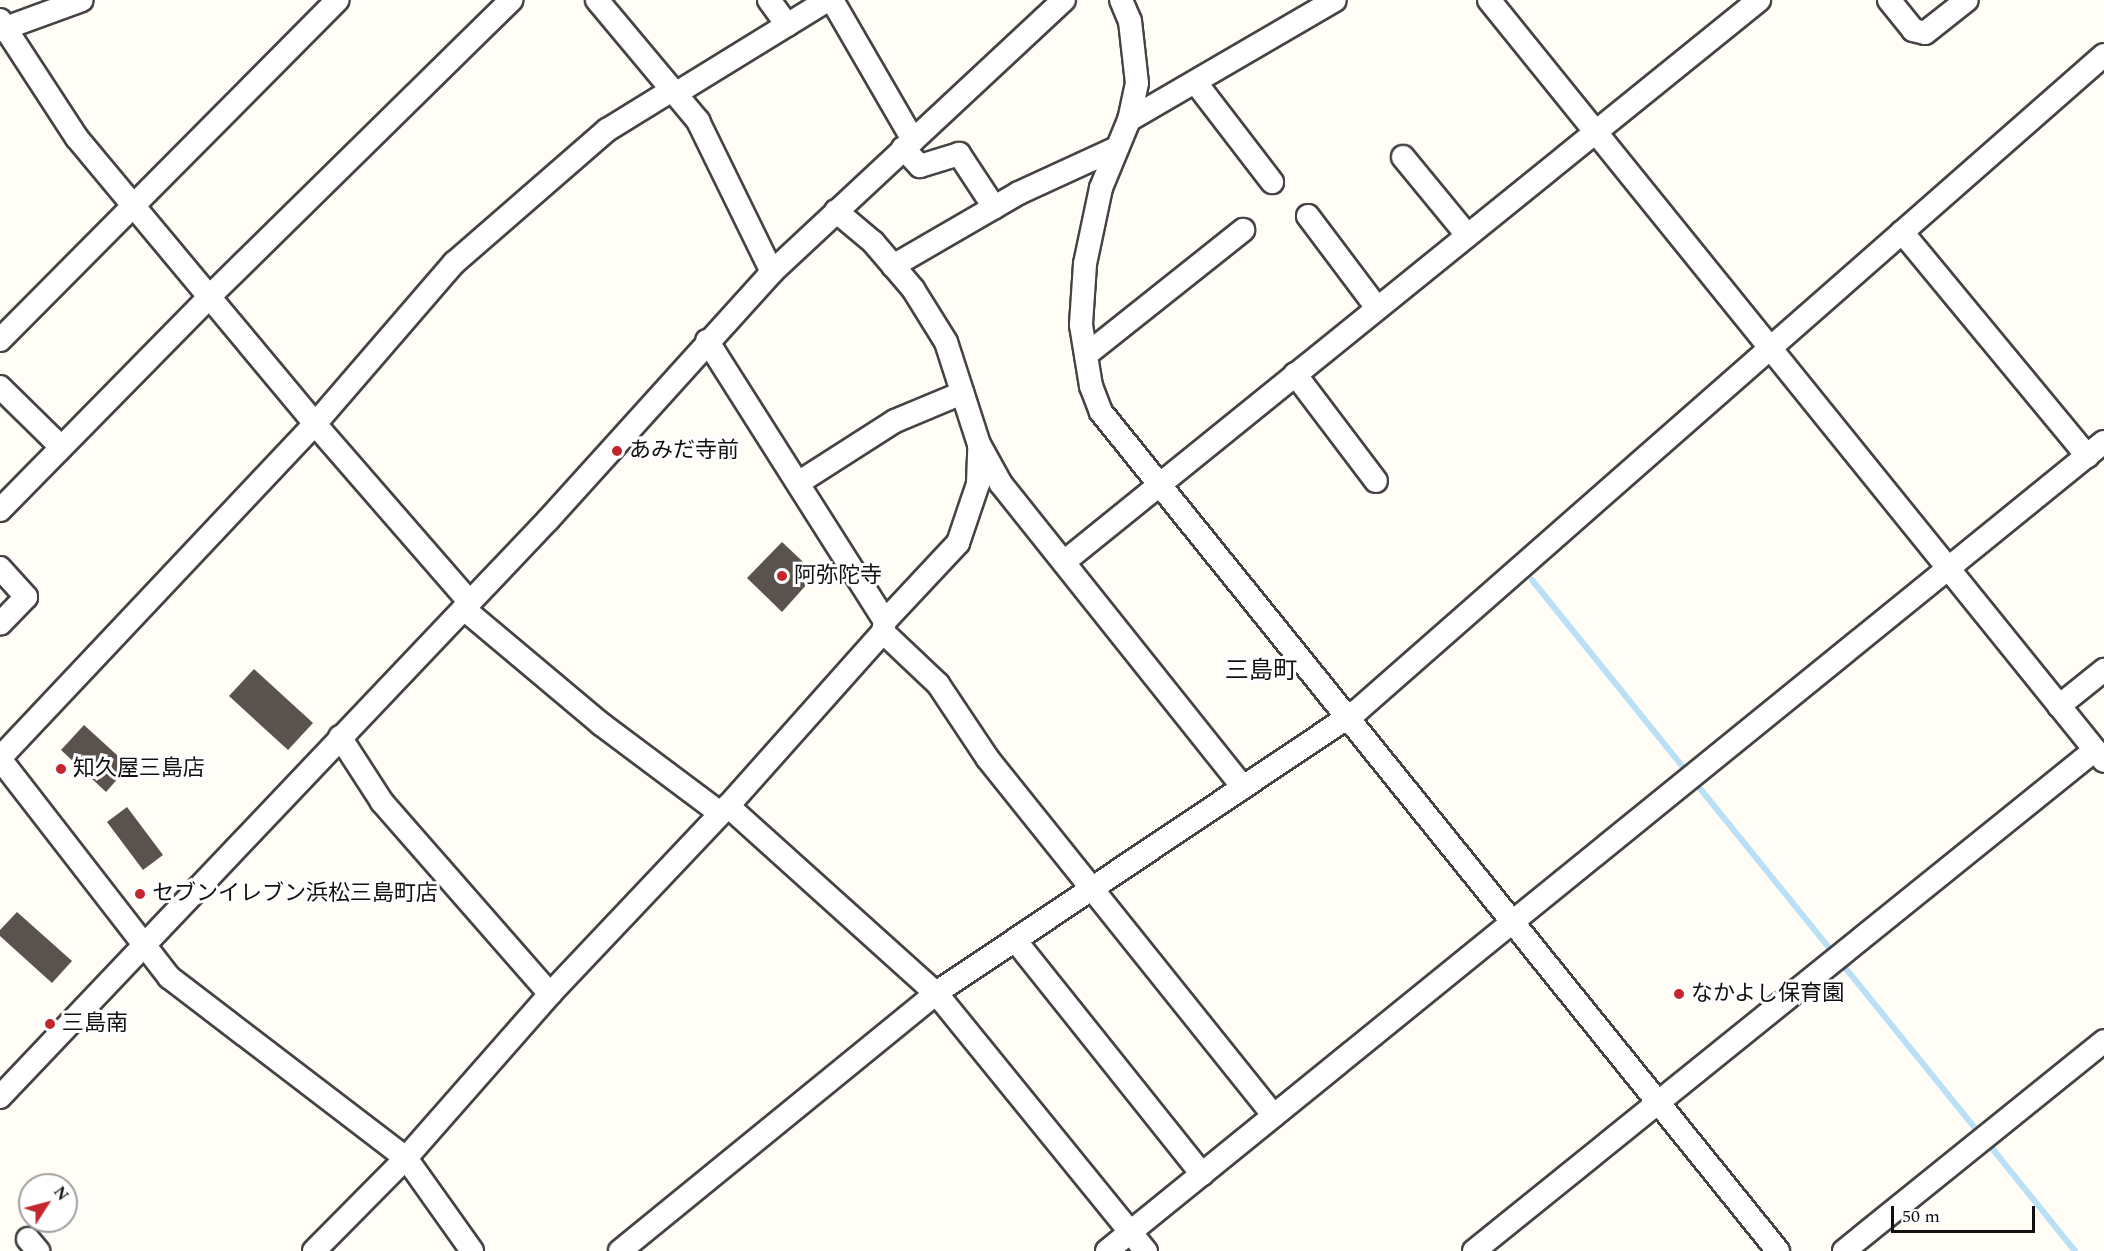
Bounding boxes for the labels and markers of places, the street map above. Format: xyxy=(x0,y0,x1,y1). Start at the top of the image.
place label: あみだ寺前 xyxy=(629,438,739,464)
marker: あみだ寺前 xyxy=(610,444,624,458)
place label: 阿弥陀寺 xyxy=(794,563,882,589)
marker: 阿弥陀寺 xyxy=(775,569,789,583)
place label: 知久屋三島店 xyxy=(73,756,205,782)
marker: 知久屋三島店 xyxy=(54,762,68,776)
place label: セブンイレブン浜松三島町店 xyxy=(152,881,438,907)
marker: セブンイレブン浜松三島町店 xyxy=(133,887,147,901)
place label: なかよし保育園 xyxy=(1691,981,1845,1007)
marker: なかよし保育園 xyxy=(1672,987,1686,1001)
place label: 三島南 xyxy=(62,1011,128,1037)
marker: 三島南 xyxy=(43,1017,57,1031)

